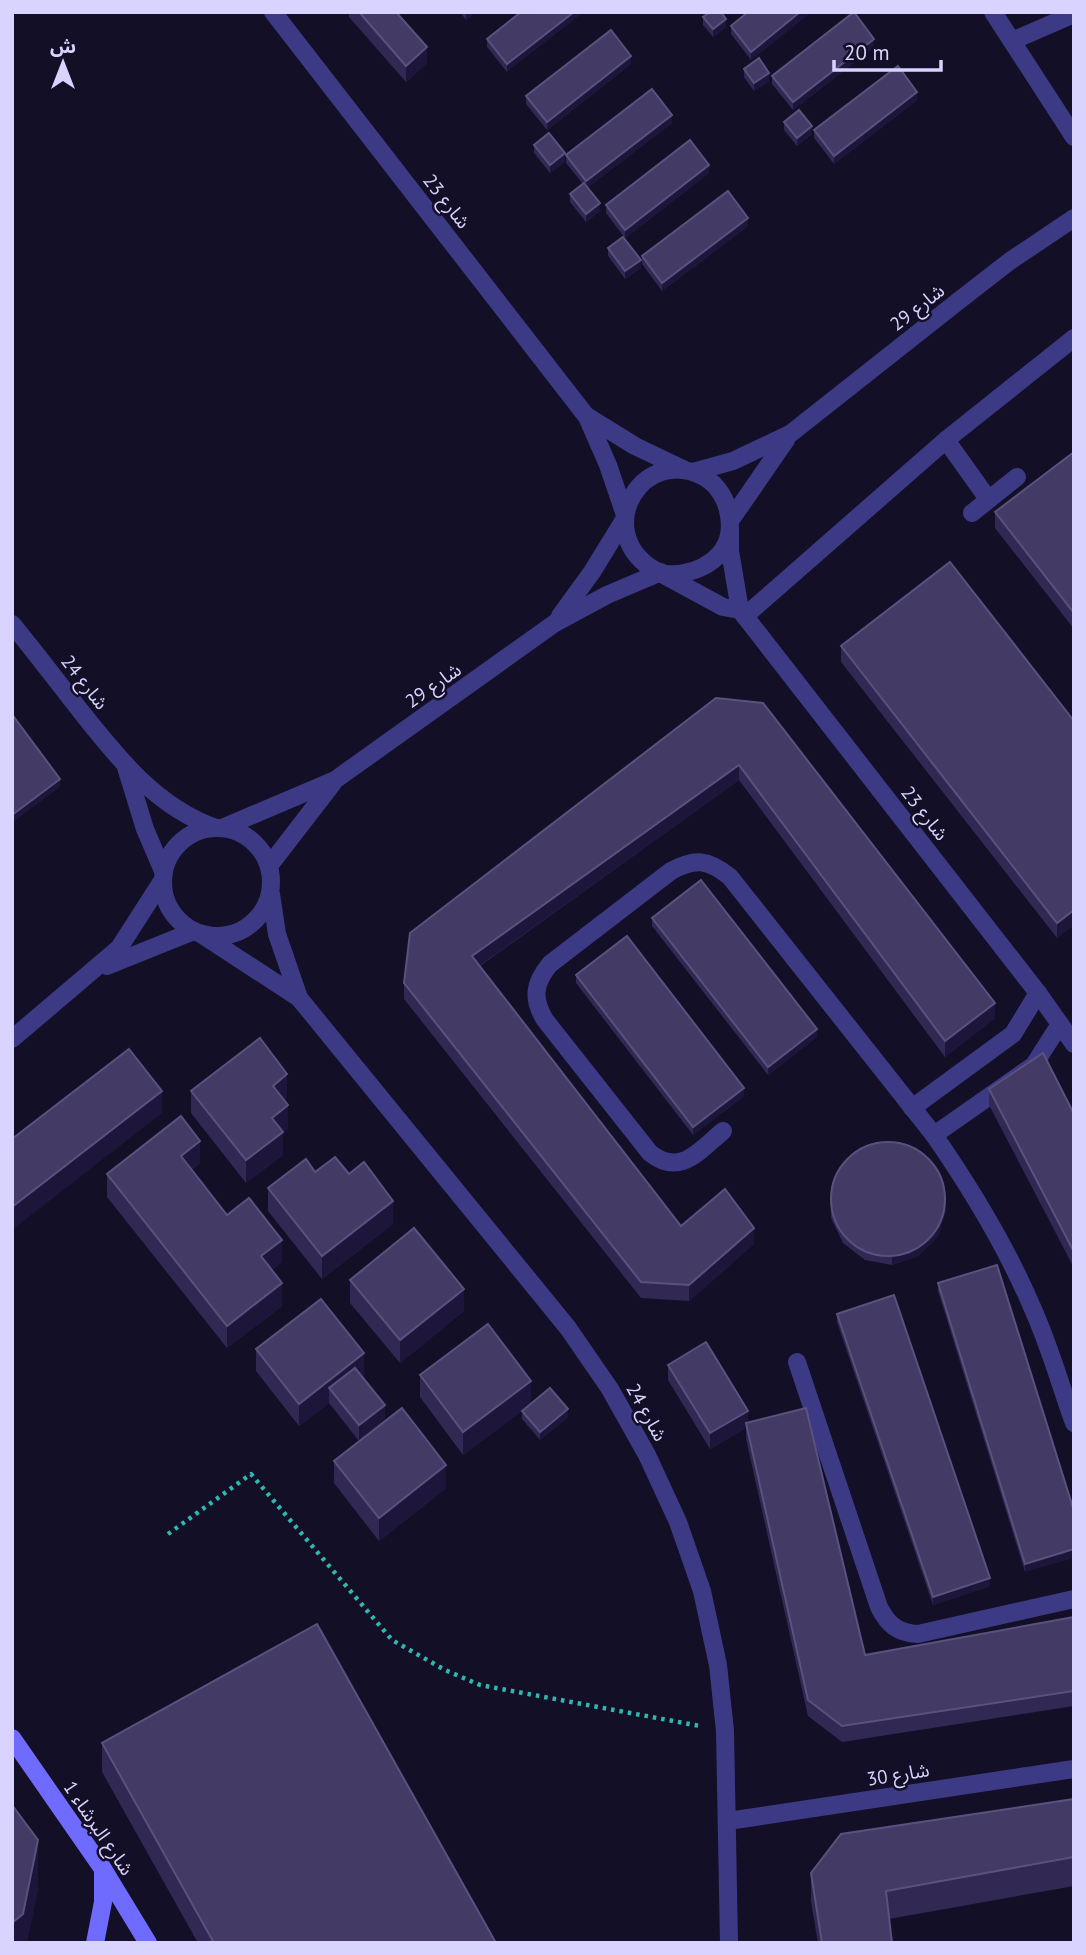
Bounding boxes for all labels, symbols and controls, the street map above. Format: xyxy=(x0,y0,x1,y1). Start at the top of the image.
north arrow xyxy=(28,28,98,98)
scale bar xyxy=(834,28,941,72)
text: ش xyxy=(50,34,76,58)
text: 20 m xyxy=(844,39,890,66)
street label: شارع 23 xyxy=(417,169,476,234)
street label: شارع 29 xyxy=(885,278,950,337)
street label: شارع 24 xyxy=(55,650,114,715)
street label: شارع 29 xyxy=(400,657,467,714)
street label: شارع 23 xyxy=(895,781,954,846)
street label: شارع 24 xyxy=(620,1379,673,1446)
street label: شارع 30 xyxy=(865,1757,931,1793)
street label: شارع البرشاء 1 xyxy=(57,1776,139,1881)

